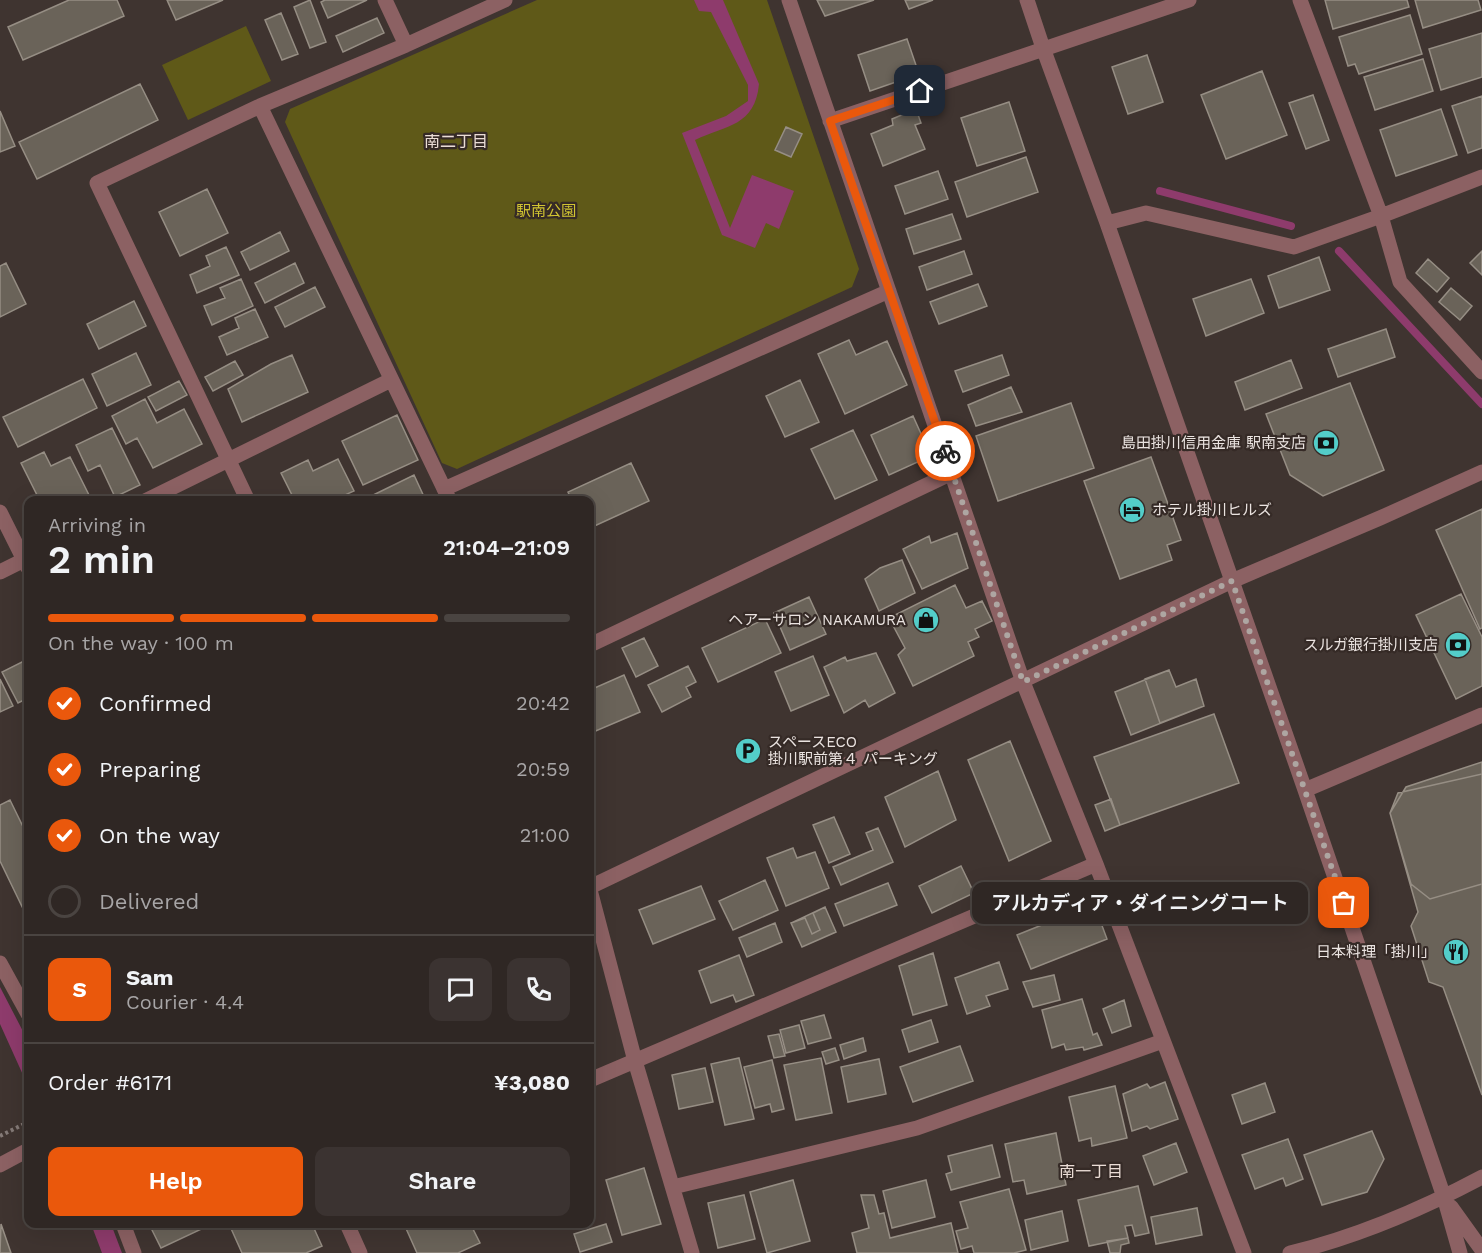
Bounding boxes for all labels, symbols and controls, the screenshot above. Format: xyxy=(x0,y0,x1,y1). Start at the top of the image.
pin xyxy=(894,65,945,116)
icon: home xyxy=(903,74,936,107)
district label: 南二丁目 xyxy=(424,132,488,151)
park label: 駅南公園 xyxy=(516,202,576,220)
courier xyxy=(915,421,975,481)
bank icon: 島田掛川信用金庫 駅南支店 xyxy=(1311,428,1341,458)
place label: 島田掛川信用金庫 駅南支店 xyxy=(1121,434,1306,452)
icon: bike xyxy=(929,435,962,468)
hotel icon: ホテル掛川ヒルズ xyxy=(1117,495,1147,525)
place label: ホテル掛川ヒルズ xyxy=(1152,501,1272,519)
text: Arriving in xyxy=(48,513,146,537)
text: 21:04–21:09 xyxy=(443,535,570,560)
text: 2 min xyxy=(48,537,155,582)
shop icon: ヘアーサロン NAKAMURA xyxy=(911,605,941,635)
place label: ヘアーサロン NAKAMURA xyxy=(728,611,906,629)
bank icon: スルガ銀行掛川支店 xyxy=(1443,630,1473,660)
text: On the way · 100 m xyxy=(48,631,234,655)
place label: スルガ銀行掛川支店 xyxy=(1303,636,1438,654)
icon: check xyxy=(48,687,81,720)
text: Confirmed xyxy=(99,691,212,716)
text: 20:42 xyxy=(516,691,570,715)
place label: スペースECO 掛川駅前第４ パーキング xyxy=(768,733,938,768)
parking icon: スペースECO 掛川駅前第４ パーキング xyxy=(733,736,763,766)
icon: check xyxy=(48,753,81,786)
text: Preparing xyxy=(99,757,200,782)
text: 20:59 xyxy=(516,757,570,781)
icon: check xyxy=(48,819,81,852)
text: On the way xyxy=(99,823,220,848)
text: 21:00 xyxy=(520,823,570,847)
pin xyxy=(1318,877,1369,928)
callout: アルカディア・ダイニングコート xyxy=(972,882,1308,924)
icon: bag xyxy=(1327,886,1360,919)
text: Delivered xyxy=(99,889,199,914)
text: アルカディア・ダイニングコート xyxy=(991,891,1289,915)
restaurant icon: 日本料理「掛川」 xyxy=(1441,937,1471,967)
place label: 日本料理「掛川」 xyxy=(1316,943,1436,961)
button: chat xyxy=(429,958,492,1021)
button: phone xyxy=(507,958,570,1021)
text: Sam xyxy=(126,965,174,990)
text: S xyxy=(72,977,87,1002)
text: Courier · 4.4 xyxy=(126,990,244,1014)
text: Order #6171 xyxy=(48,1070,172,1095)
text: ¥3,080 xyxy=(494,1070,570,1095)
button: Help xyxy=(48,1147,303,1216)
button: Share xyxy=(315,1147,570,1216)
district label: 南一丁目 xyxy=(1059,1162,1123,1181)

